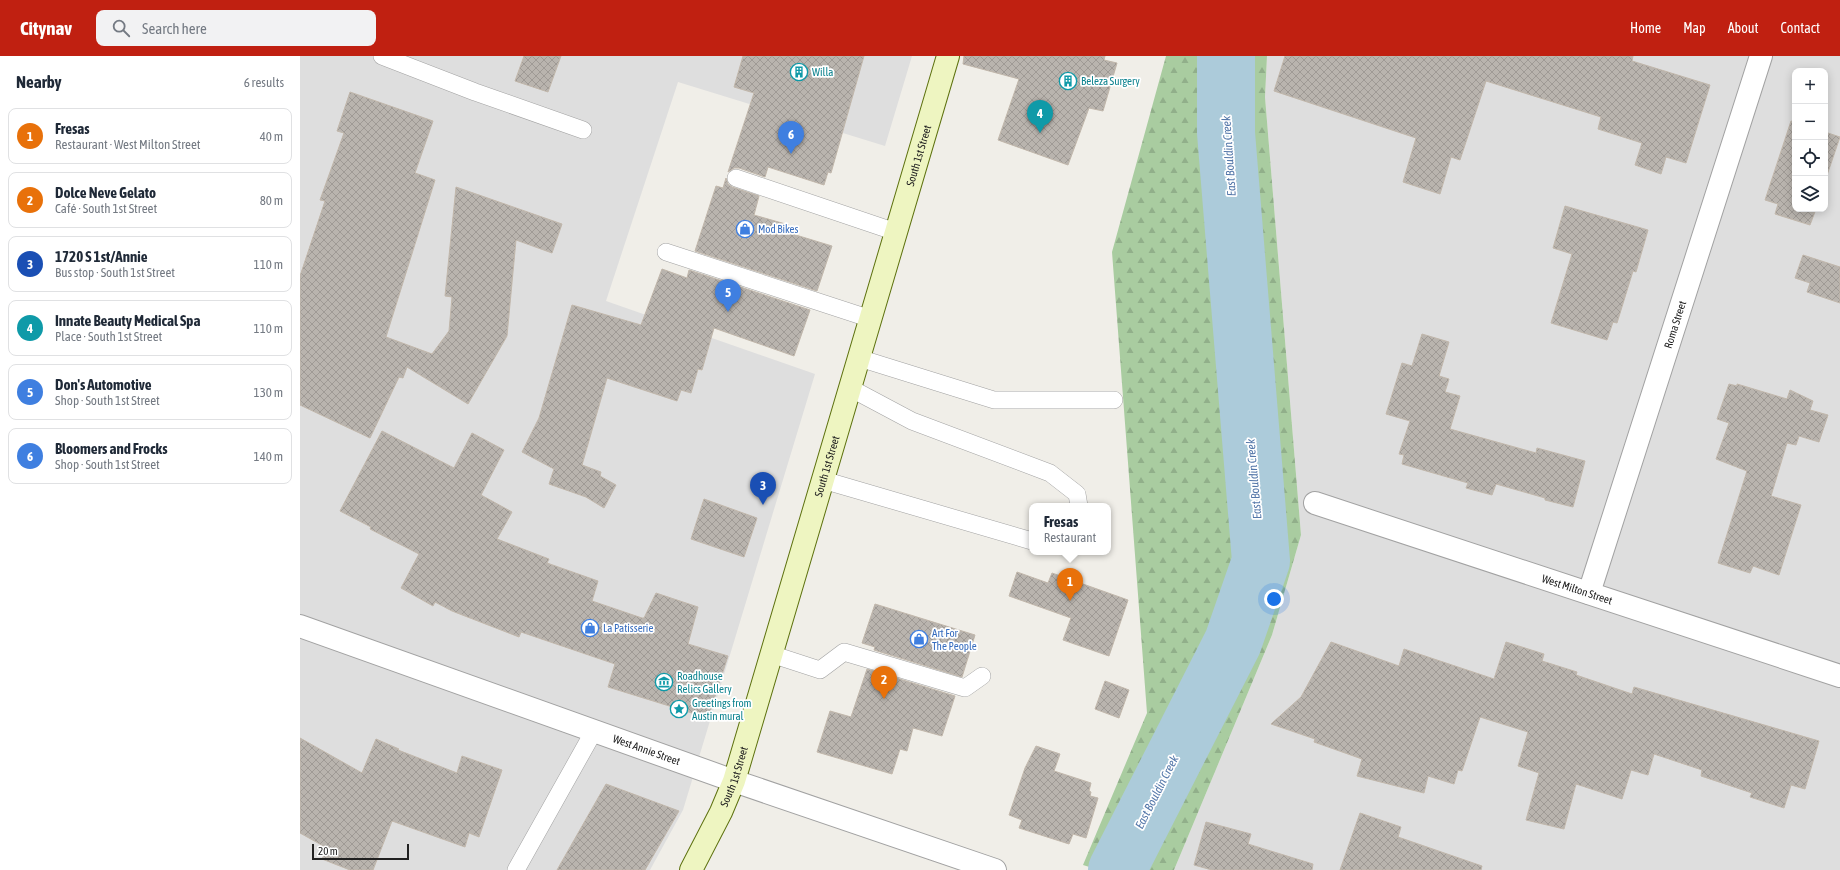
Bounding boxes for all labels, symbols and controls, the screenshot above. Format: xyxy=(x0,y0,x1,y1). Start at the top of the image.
search box xyxy=(96,10,376,46)
text: Citynav xyxy=(20,17,72,39)
icon: search xyxy=(110,17,132,39)
text: Search here xyxy=(142,20,207,37)
text: Home xyxy=(1630,20,1661,36)
text: Map xyxy=(1683,20,1706,36)
text: About xyxy=(1728,20,1759,36)
text: Contact xyxy=(1781,20,1820,36)
building icon: Willa xyxy=(789,62,809,82)
place label: Willa xyxy=(812,66,833,78)
map controls xyxy=(1792,68,1828,212)
button: + xyxy=(1792,68,1828,104)
building icon: Beleza Surgery xyxy=(1058,71,1078,91)
text: Nearby xyxy=(16,72,62,92)
text: 6 results xyxy=(244,75,284,90)
place label: Beleza Surgery xyxy=(1081,75,1140,87)
pin: 4 xyxy=(1027,100,1053,133)
button: − xyxy=(1792,104,1828,140)
water label: East Bouldin Creek xyxy=(1219,115,1239,197)
text: Fresas xyxy=(55,120,90,137)
pin: 6 xyxy=(778,121,804,154)
street label: South 1st Street xyxy=(904,124,933,188)
text: 1 xyxy=(27,129,33,144)
text: 40 m xyxy=(260,129,283,144)
text: Restaurant · West Milton Street xyxy=(55,137,201,152)
button: locate xyxy=(1792,140,1828,176)
button: layers xyxy=(1792,176,1828,212)
text: Dolce Neve Gelato xyxy=(55,184,156,201)
text: 2 xyxy=(27,193,33,208)
text: 80 m xyxy=(260,193,283,208)
text: Café · South 1st Street xyxy=(55,201,157,216)
shop icon: Mod Bikes xyxy=(735,219,755,239)
place label: Mod Bikes xyxy=(758,223,799,235)
text: 1720 S 1st/Annie xyxy=(55,248,148,265)
text: 3 xyxy=(27,257,33,272)
text: 110 m xyxy=(254,257,283,272)
text: Bus stop · South 1st Street xyxy=(55,265,175,280)
pin: 5 xyxy=(715,279,741,312)
street label: Roma Street xyxy=(1662,299,1688,350)
text: Innate Beauty Medical Spa xyxy=(55,312,200,329)
text: 4 xyxy=(27,321,33,336)
text: 110 m xyxy=(254,321,283,336)
text: Place · South 1st Street xyxy=(55,329,162,344)
text: Don's Automotive xyxy=(55,376,152,393)
text: 5 xyxy=(27,385,33,400)
text: 130 m xyxy=(254,385,283,400)
text: Shop · South 1st Street xyxy=(55,393,160,408)
street label: South 1st Street xyxy=(812,434,842,498)
water label: East Bouldin Creek xyxy=(1243,438,1264,520)
text: Bloomers and Frocks xyxy=(55,440,168,457)
text: 6 xyxy=(27,449,33,464)
text: 140 m xyxy=(254,449,283,464)
text: Shop · South 1st Street xyxy=(55,457,160,472)
pin: 3 xyxy=(750,472,776,505)
popup xyxy=(1029,503,1111,555)
text: Fresas xyxy=(1044,513,1078,530)
text: Restaurant xyxy=(1044,530,1096,545)
pin: 1 xyxy=(1057,568,1083,601)
street label: West Milton Street xyxy=(1540,572,1614,607)
your location xyxy=(1264,589,1284,609)
shop icon: La Patisserie xyxy=(580,618,600,638)
place label: La Patisserie xyxy=(603,622,653,634)
place label: Art For The People xyxy=(932,627,977,652)
shop icon: Art For The People xyxy=(909,629,929,649)
pin: 2 xyxy=(871,666,897,699)
place label: Roadhouse Relics Gallery xyxy=(677,670,732,695)
museum icon: Roadhouse Relics Gallery xyxy=(654,672,674,692)
place label: Greetings from Austin mural xyxy=(692,697,752,722)
place icon: Greetings from Austin mural xyxy=(669,699,689,719)
street label: West Annie Street xyxy=(611,732,682,767)
street label: South 1st Street xyxy=(718,745,750,809)
water label: East Bouldin Creek xyxy=(1132,752,1182,831)
scale bar xyxy=(312,842,409,861)
text: 20 m xyxy=(318,845,338,857)

